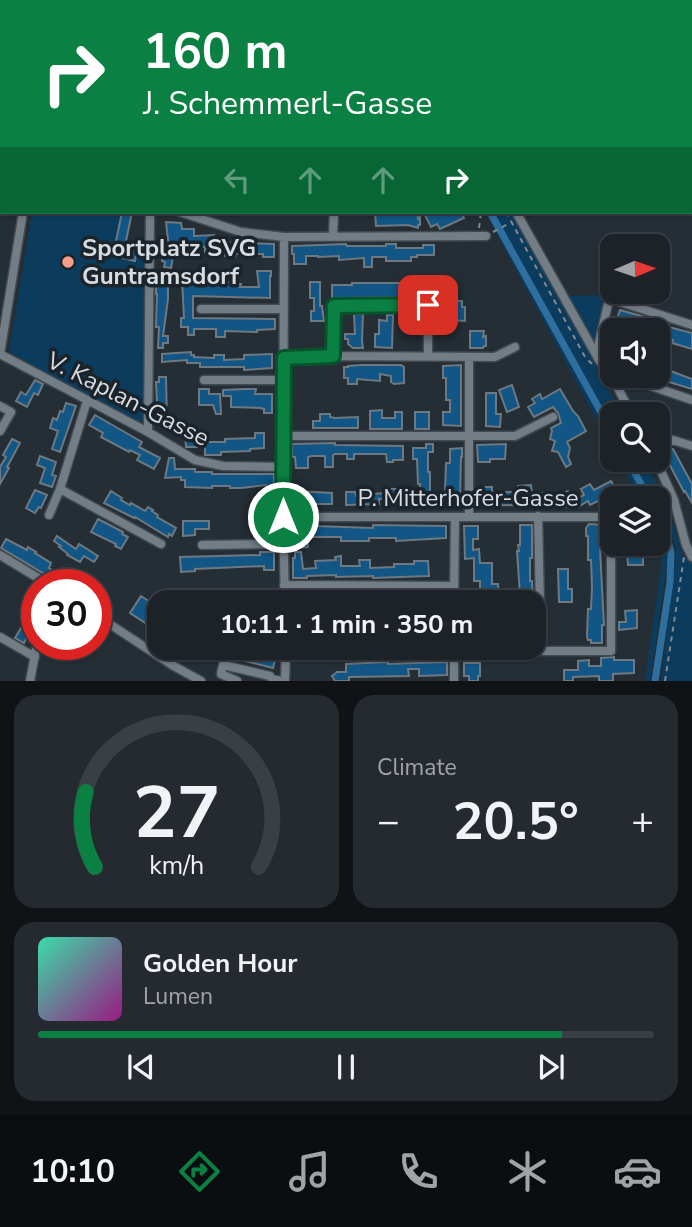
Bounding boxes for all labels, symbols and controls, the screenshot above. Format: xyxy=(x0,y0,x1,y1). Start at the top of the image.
text: 160 m xyxy=(143,18,287,85)
icon: right xyxy=(28,28,119,119)
text: J. Schemmerl-Gasse xyxy=(143,82,432,125)
icon: left xyxy=(218,161,256,199)
icon: ahead xyxy=(291,161,329,199)
icon: ahead xyxy=(364,161,402,199)
icon: right xyxy=(437,161,475,199)
place label: Sportplatz SVG Guntramsdorf xyxy=(82,232,256,292)
north arrow xyxy=(600,234,670,304)
map controls xyxy=(600,234,670,556)
marker: Sportplatz SVG Guntramsdorf xyxy=(60,254,76,270)
pin xyxy=(398,275,458,335)
icon: arrive xyxy=(409,286,447,324)
button: sound xyxy=(600,318,670,388)
street label: V. Kaplan-Gasse xyxy=(40,344,215,454)
button: search xyxy=(600,402,670,472)
position arrow xyxy=(246,480,320,554)
street label: P. Mitterhofer-Gasse xyxy=(358,482,578,514)
button: layers xyxy=(600,486,670,556)
speed limit sign: 30 xyxy=(21,569,112,660)
text: 10:11 · 1 min · 350 m xyxy=(220,607,473,642)
text: Climate xyxy=(377,752,457,783)
text: 27 xyxy=(133,764,220,864)
text: 20.5° xyxy=(452,786,579,857)
text: − xyxy=(377,796,400,847)
text: + xyxy=(631,796,654,847)
text: km/h xyxy=(149,849,204,883)
text: Golden Hour xyxy=(143,946,298,981)
text: Lumen xyxy=(143,981,213,1012)
icon: previous xyxy=(122,1048,160,1086)
icon: pause xyxy=(327,1048,365,1086)
icon: next xyxy=(532,1048,570,1086)
icon: directions xyxy=(175,1147,224,1196)
icon: music xyxy=(285,1147,334,1196)
icon: phone xyxy=(394,1147,443,1196)
icon: climate xyxy=(503,1147,552,1196)
icon: car xyxy=(613,1147,662,1196)
text: 10:10 xyxy=(30,1150,115,1193)

